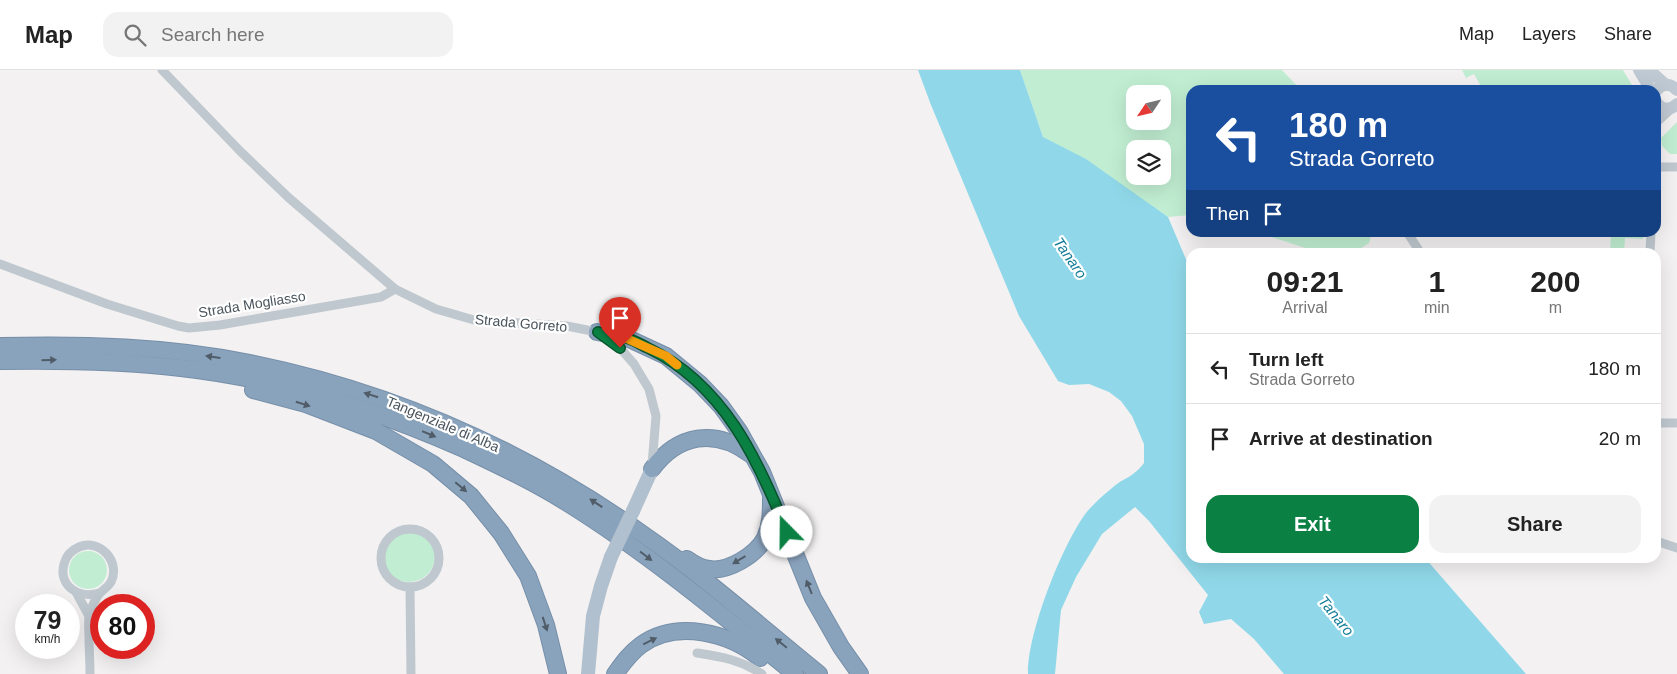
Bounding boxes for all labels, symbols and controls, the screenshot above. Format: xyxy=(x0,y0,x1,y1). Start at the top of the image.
search box xyxy=(103,12,453,57)
text: Map xyxy=(25,21,73,48)
icon: search xyxy=(121,21,149,49)
text: Search here xyxy=(161,24,265,45)
text: Map xyxy=(1459,24,1494,44)
text: Layers xyxy=(1522,24,1576,44)
text: Share xyxy=(1604,24,1652,44)
north arrow xyxy=(1126,85,1171,130)
map controls xyxy=(1126,85,1171,185)
icon: left xyxy=(1206,105,1271,170)
text: 180 m xyxy=(1289,105,1388,144)
button: layers xyxy=(1126,140,1171,185)
text: Strada Gorreto xyxy=(1289,146,1435,171)
icon: arrive xyxy=(1259,200,1287,228)
text: Then xyxy=(1206,203,1249,224)
water label: Tanaro xyxy=(1050,234,1091,281)
text: 09:21 xyxy=(1267,265,1343,298)
text: 1 xyxy=(1428,265,1445,298)
text: 200 xyxy=(1530,265,1580,298)
street label: Strada Mogliasso xyxy=(197,288,307,320)
pin xyxy=(599,297,641,348)
text: Arrival xyxy=(1282,299,1328,316)
text: min xyxy=(1424,299,1450,316)
text: m xyxy=(1549,299,1562,316)
icon: arrive xyxy=(606,304,634,332)
street label: Strada Gorreto xyxy=(474,311,568,335)
text: Turn left xyxy=(1249,349,1324,370)
one-way arrow xyxy=(205,353,221,361)
icon: left xyxy=(1206,355,1234,383)
one-way arrow xyxy=(41,356,57,364)
text: 180 m xyxy=(1588,358,1641,379)
text: Strada Gorreto xyxy=(1249,371,1355,388)
one-way arrow xyxy=(364,391,379,398)
street label: Tangenziale di Alba xyxy=(384,393,502,455)
one-way arrow xyxy=(296,400,311,408)
icon: arrive xyxy=(1206,425,1234,453)
text: Arrive at destination xyxy=(1249,428,1433,449)
text: 20 m xyxy=(1599,428,1641,449)
one-way arrow xyxy=(422,430,436,438)
one-way arrow xyxy=(454,482,467,493)
button: Exit xyxy=(1206,495,1419,553)
button: Share xyxy=(1429,495,1641,553)
one-way arrow xyxy=(589,499,602,508)
position arrow xyxy=(760,505,812,557)
one-way arrow xyxy=(639,551,652,562)
one-way arrow xyxy=(733,556,746,565)
one-way arrow xyxy=(804,580,812,594)
water label: Tanaro xyxy=(1315,592,1358,639)
speed limit sign: 80 xyxy=(90,594,155,659)
text: 79 xyxy=(34,606,61,634)
one-way arrow xyxy=(542,616,549,631)
text: km/h xyxy=(34,632,61,646)
one-way arrow xyxy=(642,637,657,645)
one-way arrow xyxy=(775,638,787,649)

